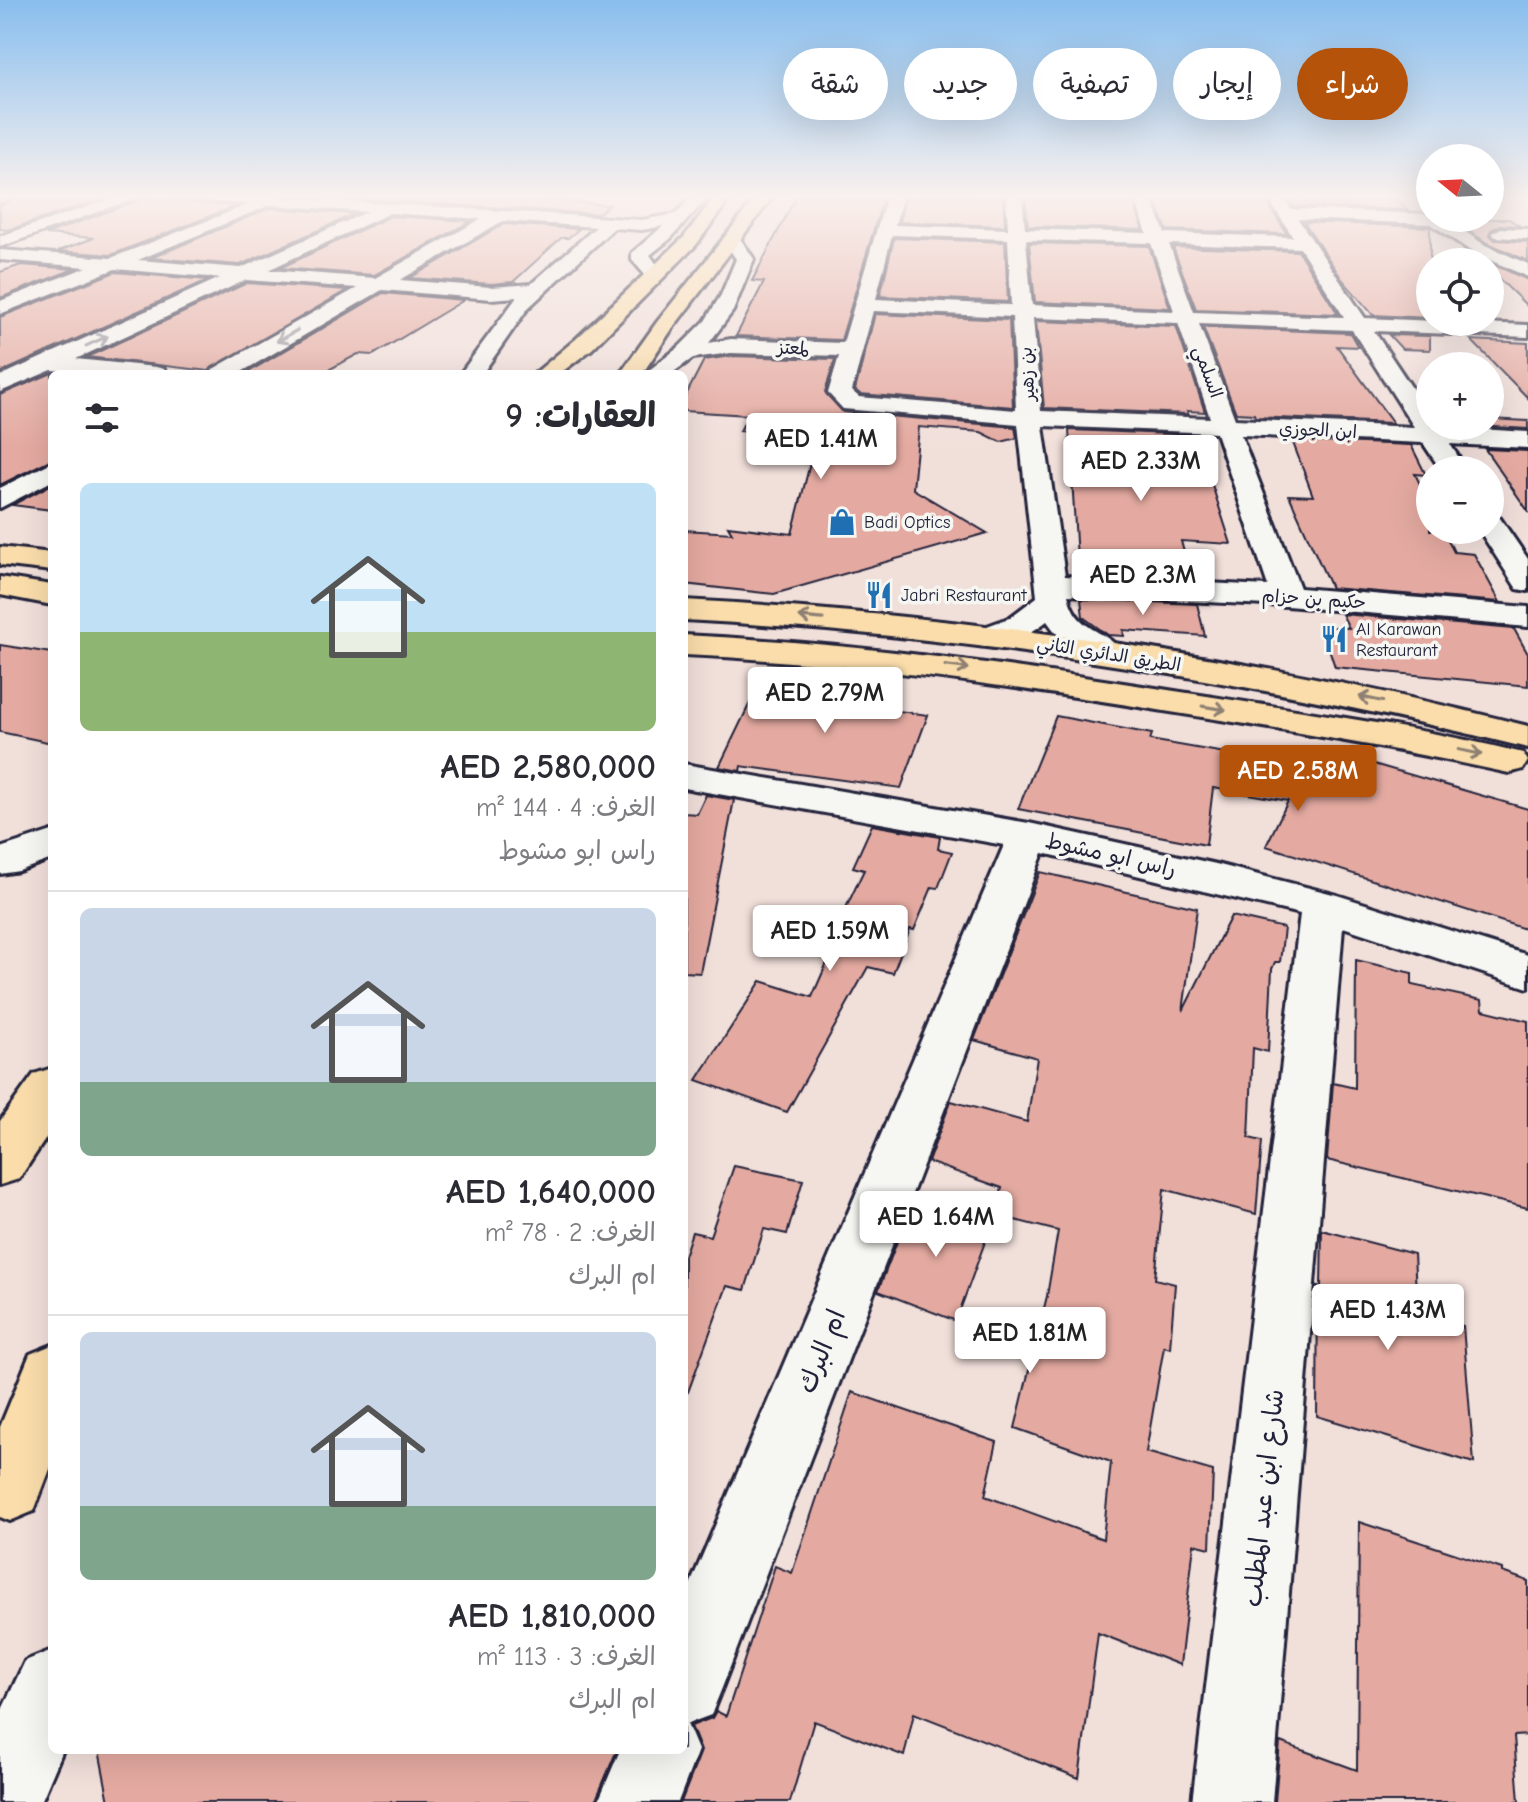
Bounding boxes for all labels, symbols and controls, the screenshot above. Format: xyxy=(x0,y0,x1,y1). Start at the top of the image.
chip: شقة xyxy=(783,48,888,120)
chip: جديد xyxy=(904,48,1017,120)
chip: تصفية xyxy=(1033,48,1157,120)
chip: إيجار xyxy=(1173,48,1281,120)
chip: شراء xyxy=(1297,48,1408,120)
north arrow xyxy=(1416,144,1504,232)
map controls xyxy=(1416,144,1504,544)
button: locate xyxy=(1416,248,1504,336)
one-way arrow xyxy=(276,328,299,344)
one-way arrow xyxy=(84,333,108,348)
street label: لمعتز xyxy=(774,337,810,360)
street label: السلمي xyxy=(1184,343,1227,403)
street label: بن زهير xyxy=(1016,346,1040,404)
button: + xyxy=(1416,352,1504,440)
icon: filters xyxy=(80,396,124,440)
text: العقارات: 9 xyxy=(505,396,656,436)
pin: AED 1.41M xyxy=(729,413,913,481)
street label: ابن الجوزي xyxy=(1278,418,1357,445)
text: AED 1.41M xyxy=(764,424,878,454)
pin: AED 2.33M xyxy=(1049,435,1233,503)
text: AED 2.33M xyxy=(1081,446,1201,476)
button: − xyxy=(1416,456,1504,544)
shop icon: Badi Optics xyxy=(827,507,857,537)
place label: Badi Optics xyxy=(864,512,950,533)
icon: home xyxy=(296,535,440,679)
pin: AED 2.3M xyxy=(1060,549,1226,617)
text: AED 2.3M xyxy=(1090,560,1196,590)
restaurant icon: Jabri Restaurant xyxy=(864,580,894,610)
place label: Jabri Restaurant xyxy=(901,585,1028,606)
street label: حكيم بن حزام xyxy=(1261,585,1367,617)
one-way arrow xyxy=(799,610,825,625)
place label: Al Karawan Restaurant xyxy=(1356,619,1442,661)
restaurant icon: Al Karawan Restaurant xyxy=(1319,624,1349,654)
street label: الطريق الدائري الثاني xyxy=(1035,633,1182,681)
one-way arrow xyxy=(943,660,970,675)
pin: AED 2.79M xyxy=(733,667,917,735)
text: AED 2.79M xyxy=(766,678,884,708)
one-way arrow xyxy=(1358,691,1384,706)
one-way arrow xyxy=(1201,701,1226,716)
pin: AED 2.58M xyxy=(1206,745,1390,813)
one-way arrow xyxy=(1457,746,1482,761)
text: AED 2,580,000 xyxy=(441,747,656,787)
text: AED 2.58M xyxy=(1238,756,1358,786)
text: الغرف: 4 · 144 m² xyxy=(476,793,656,823)
street label: راس ابو مشوط xyxy=(1043,827,1179,883)
text: راس ابو مشوط xyxy=(498,836,656,866)
pin: AED 1.59M xyxy=(738,905,922,973)
text: AED 1.59M xyxy=(771,916,889,946)
icon: home xyxy=(296,960,440,1104)
text: AED 1,640,000 xyxy=(446,1172,656,1212)
pin: AED 1.64M xyxy=(844,1191,1028,1259)
text: AED 1.64M xyxy=(878,1202,994,1232)
text: الغرف: 2 · 78 m² xyxy=(485,1218,656,1248)
text: ام البرك xyxy=(568,1261,656,1291)
pin: AED 1.43M xyxy=(1296,1284,1480,1352)
text: AED 1.43M xyxy=(1330,1295,1446,1325)
street label: ام البرك xyxy=(792,1305,856,1399)
pin: AED 1.81M xyxy=(938,1307,1122,1375)
text: AED 1.81M xyxy=(973,1318,1087,1348)
icon: home xyxy=(296,1384,440,1528)
street label: شارع ابن عبد المطلب xyxy=(1238,1388,1292,1609)
text: AED 1,810,000 xyxy=(449,1596,656,1636)
text: الغرف: 3 · 113 m² xyxy=(477,1642,656,1672)
text: ام البرك xyxy=(568,1685,656,1715)

